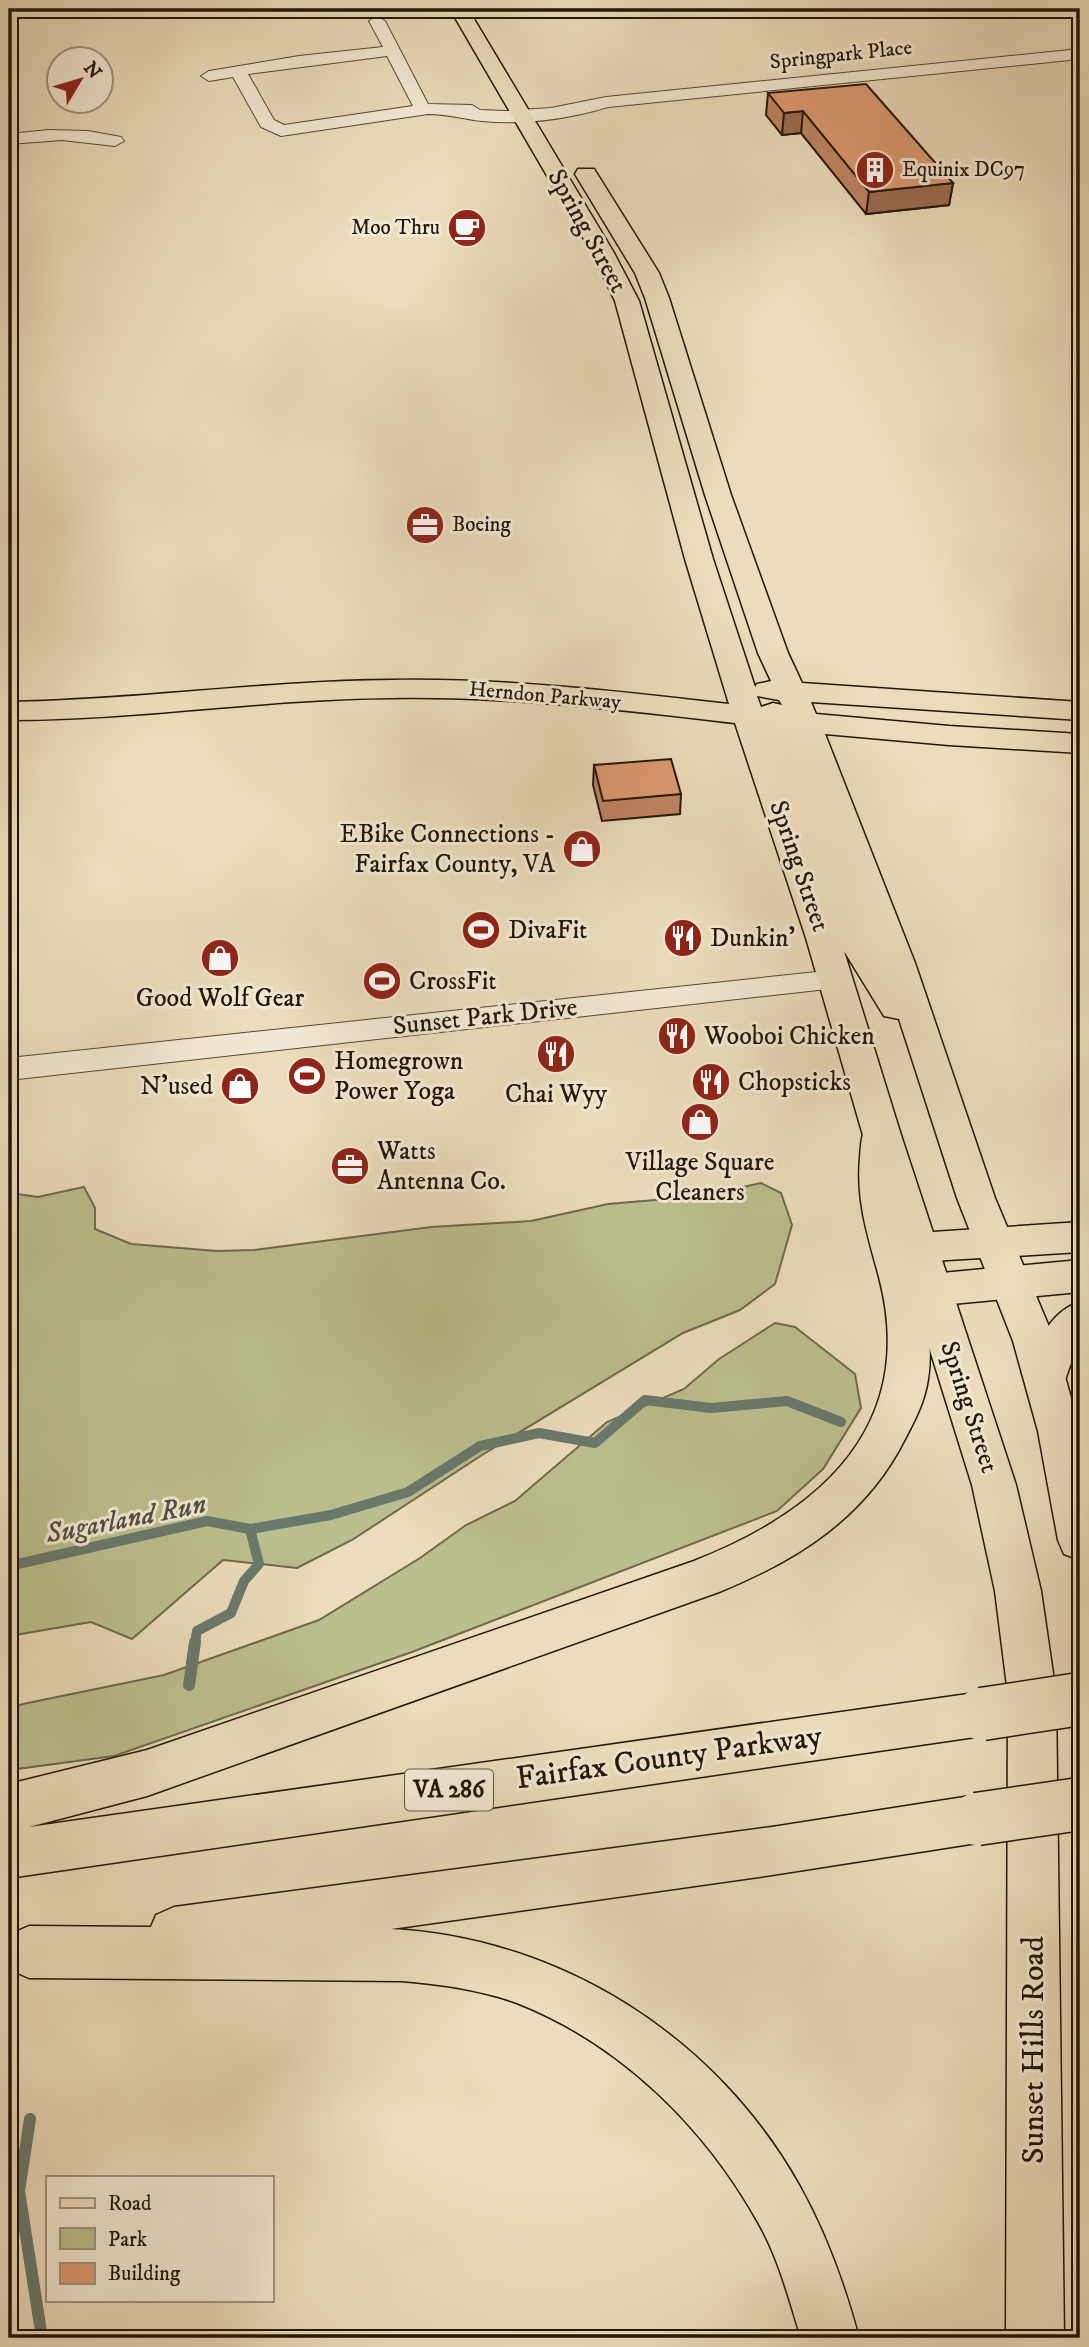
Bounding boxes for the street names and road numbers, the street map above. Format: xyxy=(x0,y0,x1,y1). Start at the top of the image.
street label: Springpark Place xyxy=(769,35,914,75)
street label: Spring Street xyxy=(540,163,634,299)
street label: Herndon Parkway xyxy=(468,676,623,716)
street label: Spring Street xyxy=(761,796,837,936)
street label: Sunset Park Drive xyxy=(391,991,579,1043)
street label: Spring Street xyxy=(932,1337,1006,1477)
street label: Fairfax County Parkway xyxy=(513,1717,825,1799)
road number: VA 286 xyxy=(405,1770,493,1811)
street label: Sunset Hills Road xyxy=(1014,1936,1054,2164)

